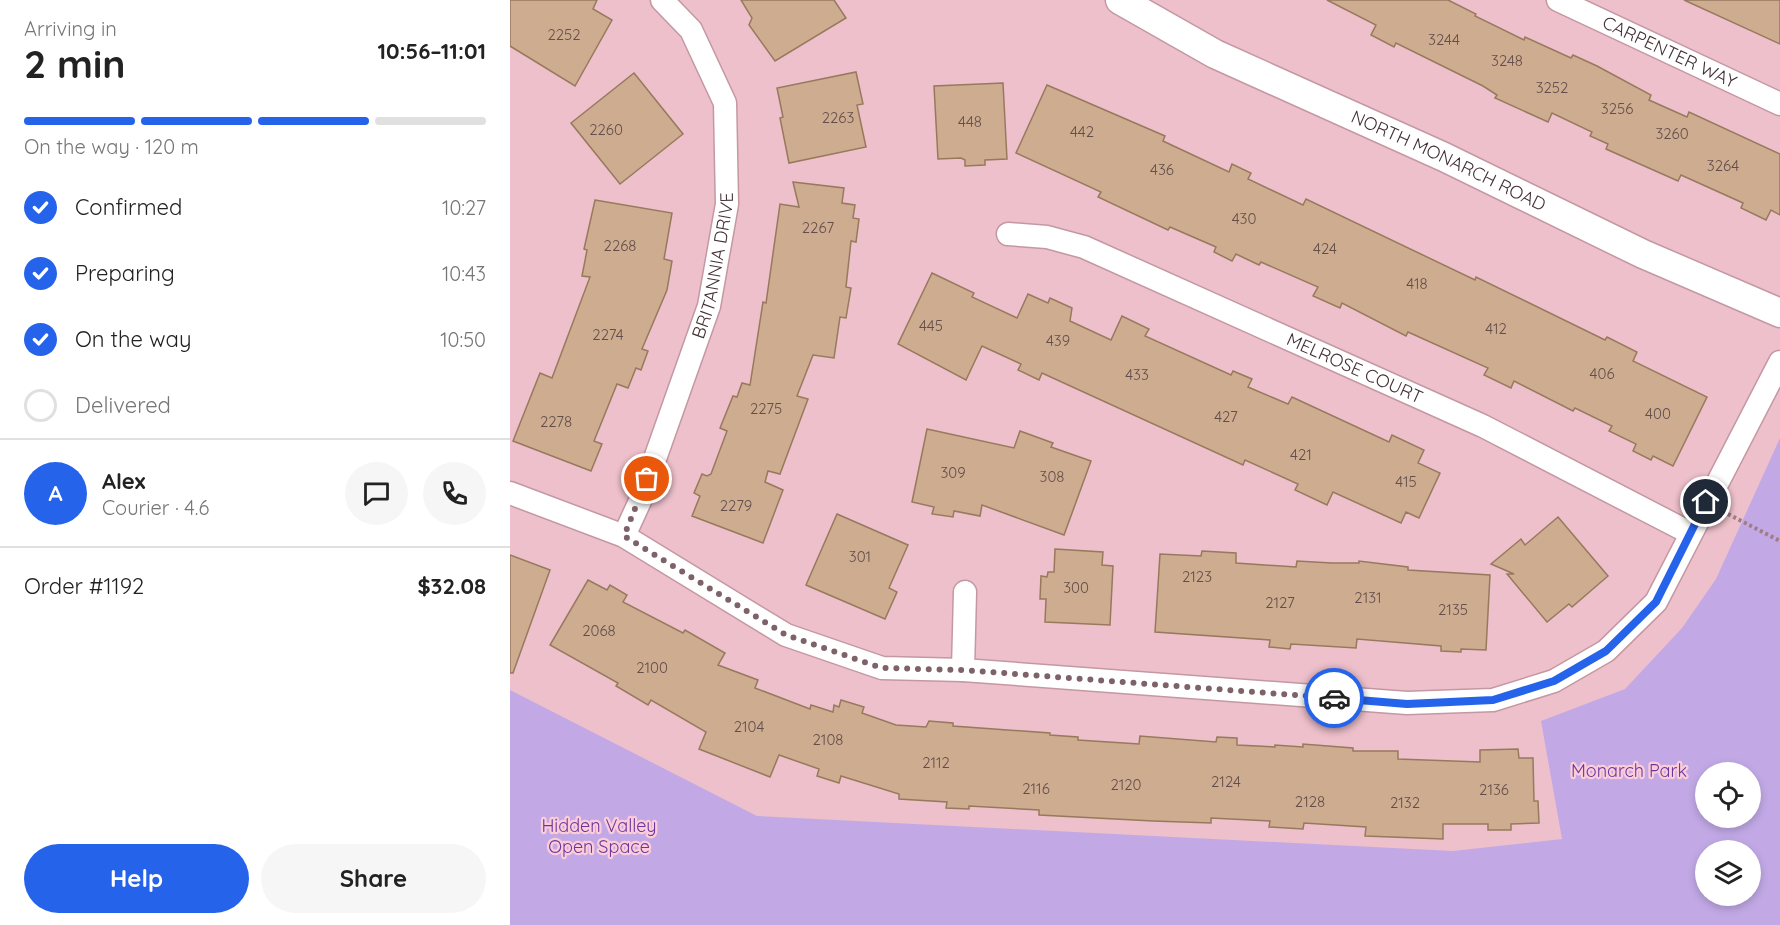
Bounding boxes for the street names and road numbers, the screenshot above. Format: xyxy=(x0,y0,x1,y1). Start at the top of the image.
street label: CARPENTER WAY xyxy=(1599,10,1740,93)
street label: NORTH MONARCH ROAD xyxy=(1348,105,1550,216)
street label: BRITANNIA DRIVE xyxy=(686,192,738,342)
street label: MELROSE COURT xyxy=(1283,327,1427,409)

